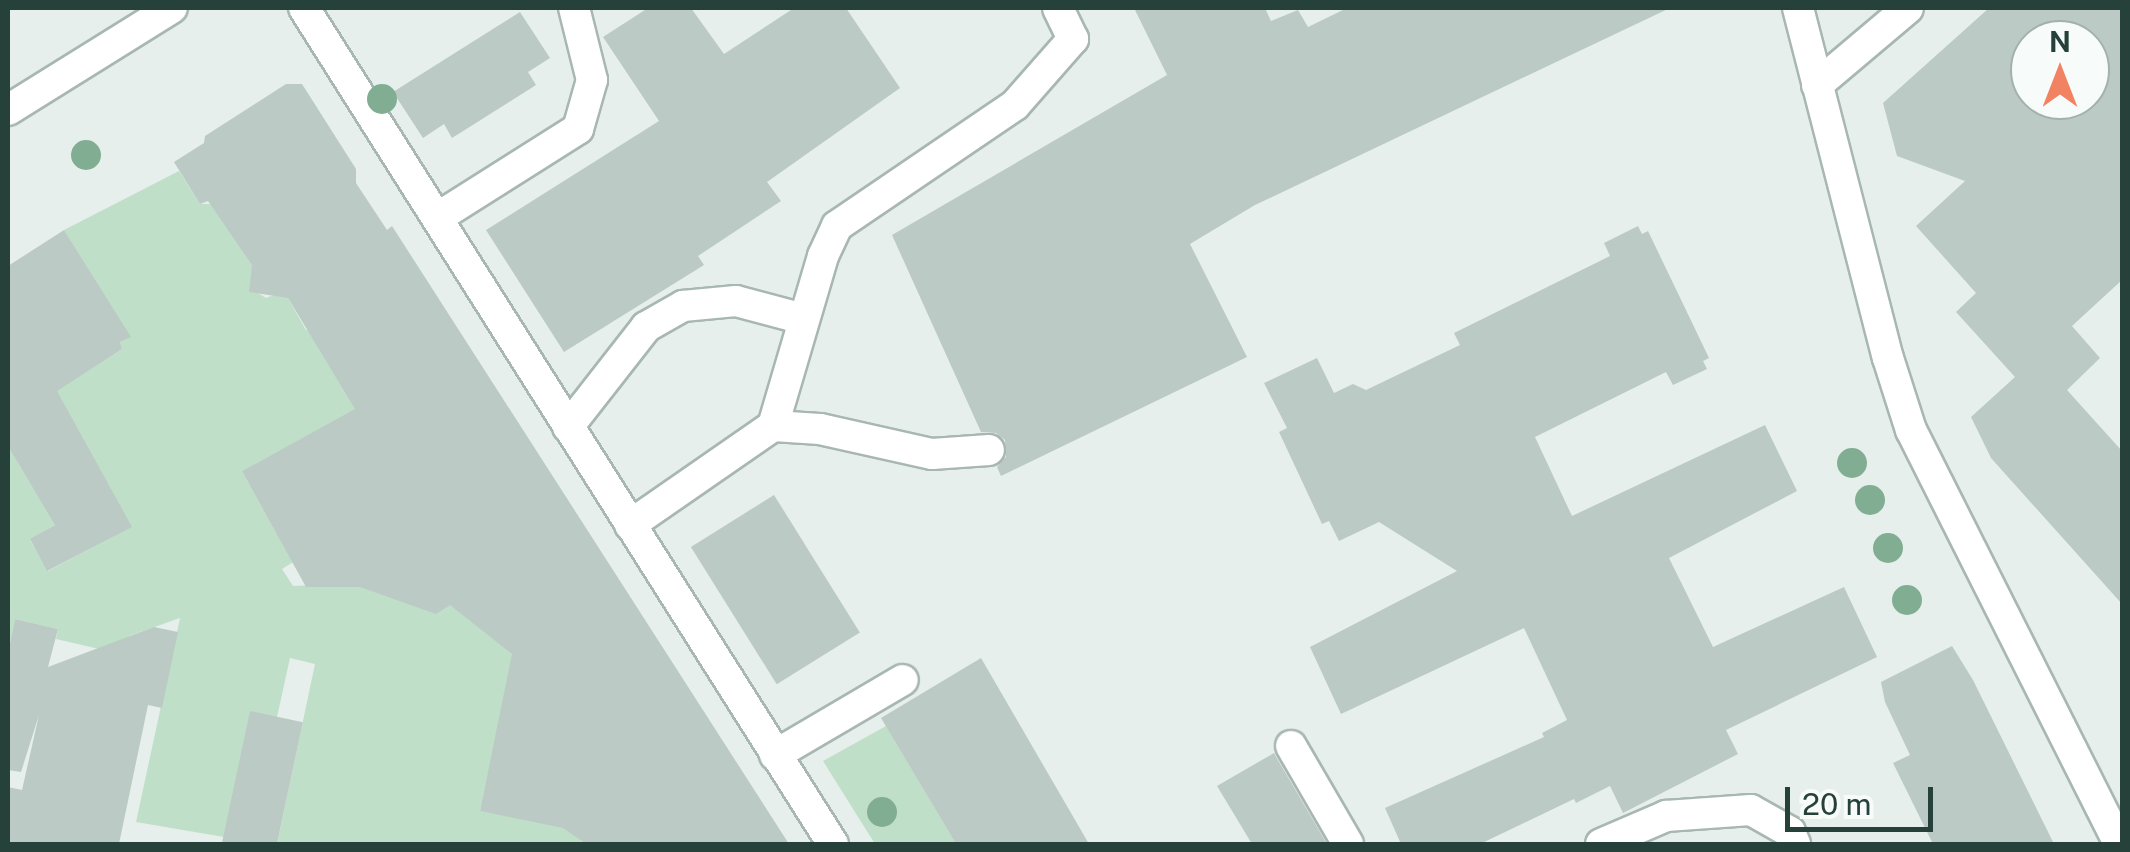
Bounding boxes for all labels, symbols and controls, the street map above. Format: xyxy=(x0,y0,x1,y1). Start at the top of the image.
north arrow xyxy=(2010,20,2110,120)
text: N xyxy=(2049,25,2071,58)
scale bar xyxy=(1790,767,1938,829)
text: 20 m xyxy=(1802,786,1871,822)

